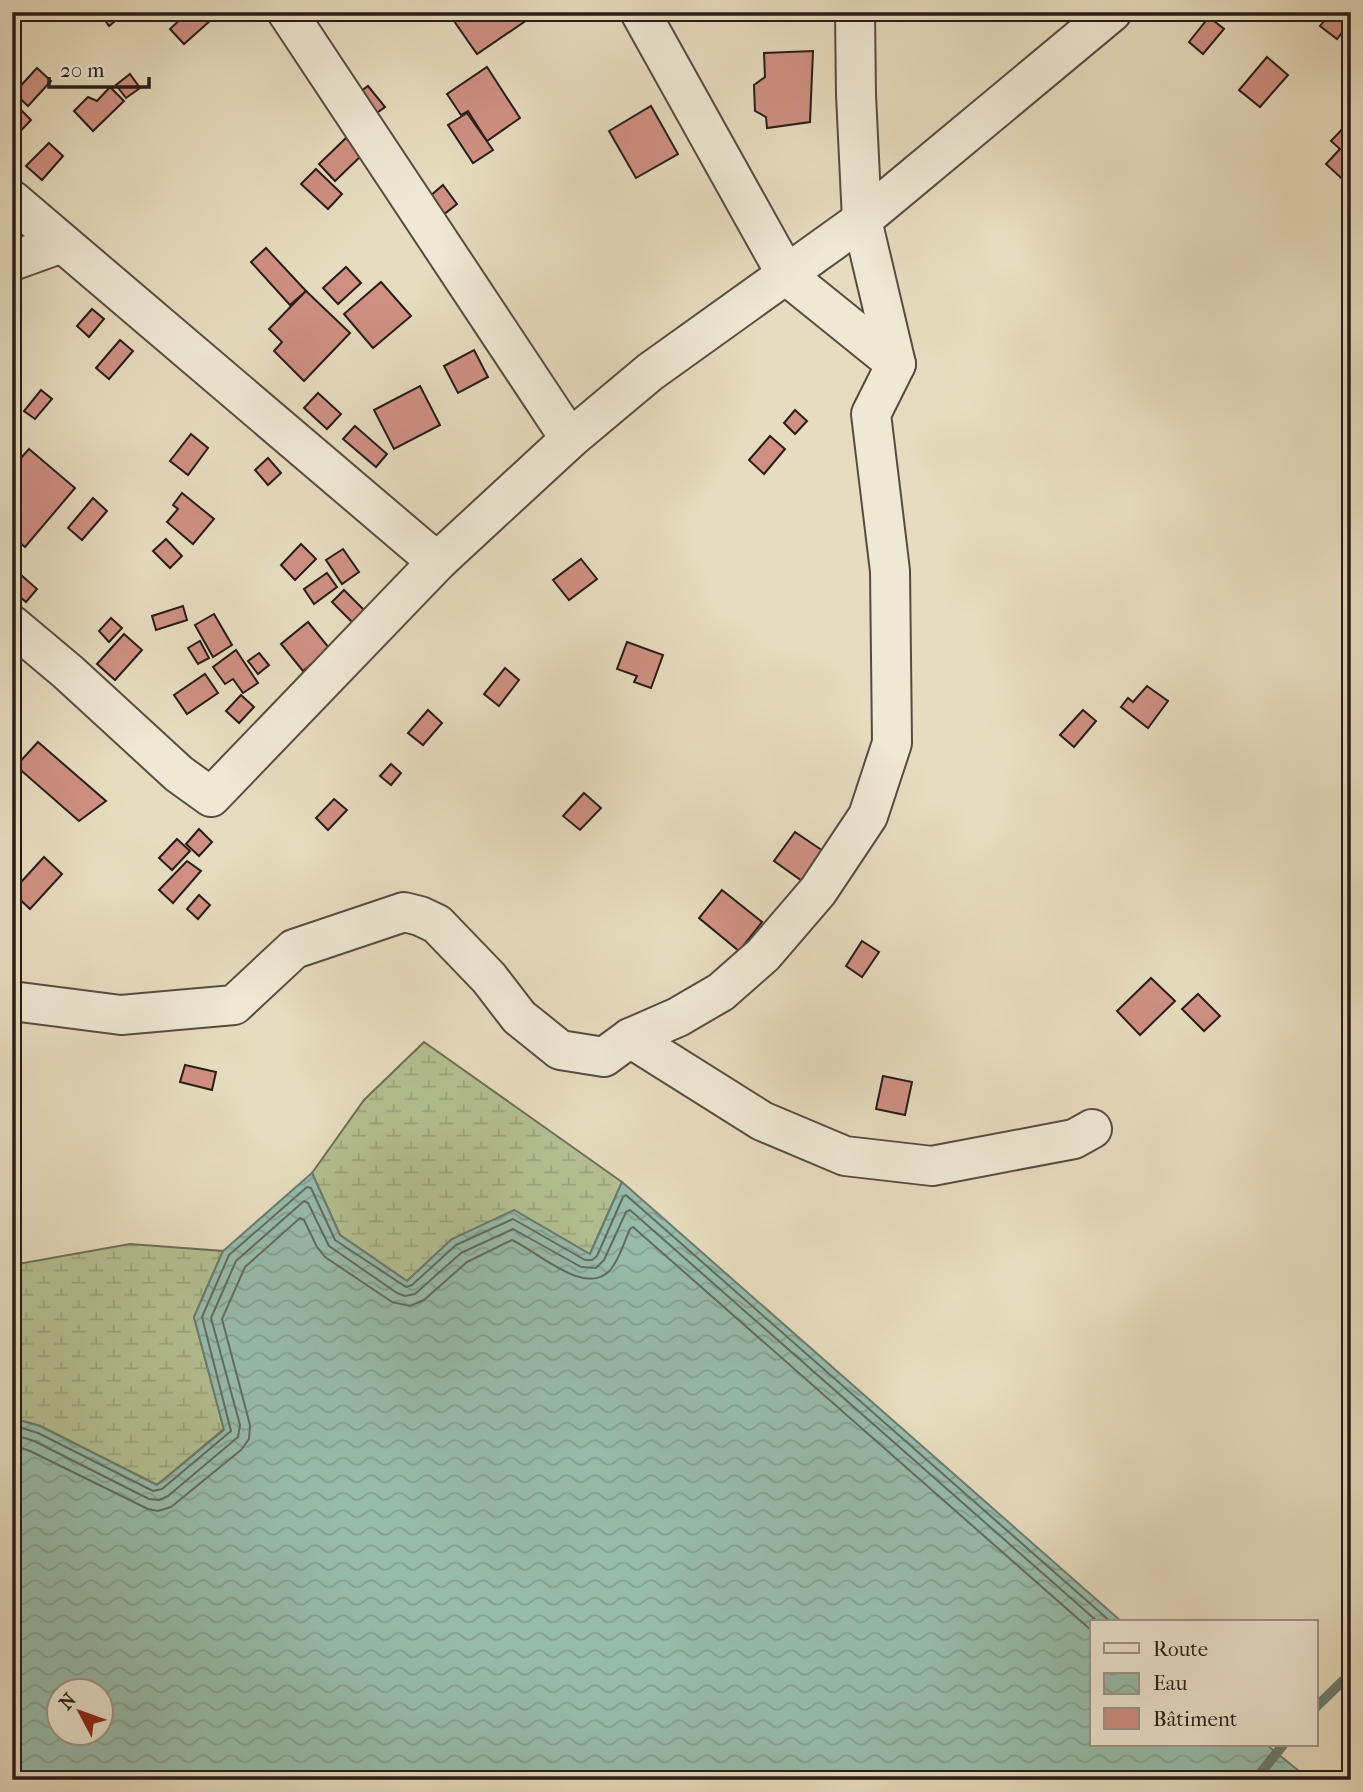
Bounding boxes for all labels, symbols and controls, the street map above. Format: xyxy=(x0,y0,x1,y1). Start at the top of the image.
scale bar xyxy=(49,46,149,90)
text: 20 m xyxy=(60,58,105,82)
legend xyxy=(1090,1620,1318,1746)
text: Route xyxy=(1153,1637,1208,1661)
text: Eau xyxy=(1153,1671,1187,1695)
north arrow xyxy=(46,1676,116,1746)
text: N xyxy=(55,1688,81,1714)
text: Bâtiment xyxy=(1153,1707,1238,1731)

